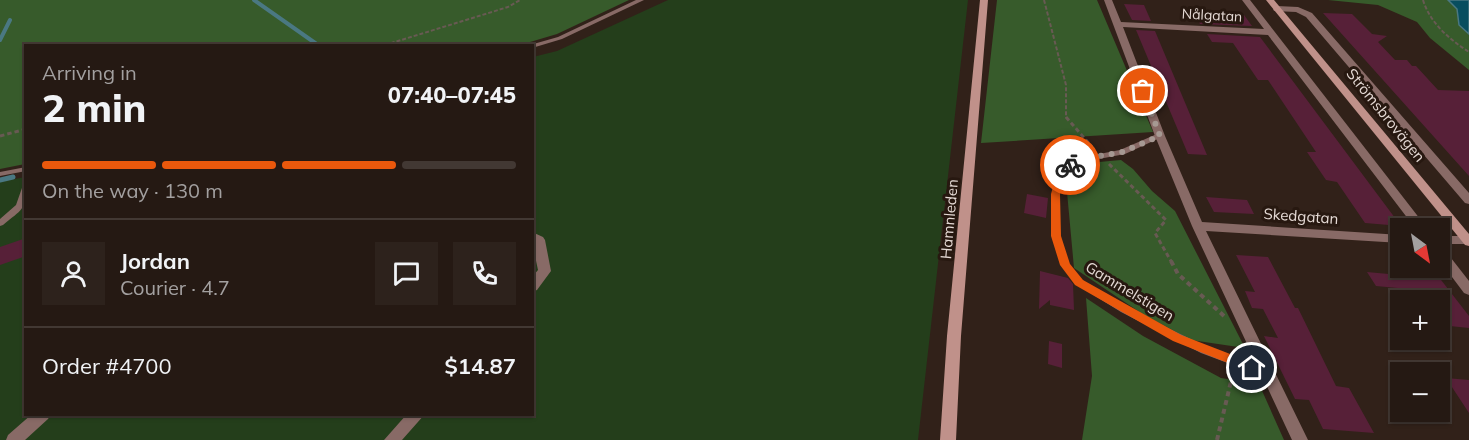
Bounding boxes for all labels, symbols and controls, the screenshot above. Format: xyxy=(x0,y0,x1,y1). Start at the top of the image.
street label: Nålgatan xyxy=(1181,4,1243,26)
text: Arriving in xyxy=(42,60,137,85)
street label: Strömsbrovägen xyxy=(1342,64,1430,166)
pin xyxy=(1117,65,1168,116)
icon: bag xyxy=(1126,74,1159,107)
text: 07:40–07:45 xyxy=(388,81,516,109)
text: 2 min xyxy=(42,83,147,132)
courier xyxy=(1040,135,1100,195)
icon: bike xyxy=(1054,149,1087,182)
text: On the way · 130 m xyxy=(42,178,223,203)
street label: Hamnleden xyxy=(936,178,962,260)
street label: Skedgatan xyxy=(1263,204,1339,228)
north arrow xyxy=(1390,218,1450,278)
map controls xyxy=(1390,218,1450,422)
button: person xyxy=(42,242,105,305)
button: chat xyxy=(375,242,438,305)
button: phone xyxy=(453,242,516,305)
text: Jordan xyxy=(120,247,190,275)
street label: Gammelstigen xyxy=(1082,257,1178,325)
text: Courier · 4.7 xyxy=(120,275,230,300)
button: + xyxy=(1390,290,1450,350)
pin xyxy=(1226,342,1277,393)
icon: home xyxy=(1235,351,1268,384)
text: Order #4700 xyxy=(42,352,172,380)
text: $14.87 xyxy=(445,352,516,380)
button: − xyxy=(1390,362,1450,422)

